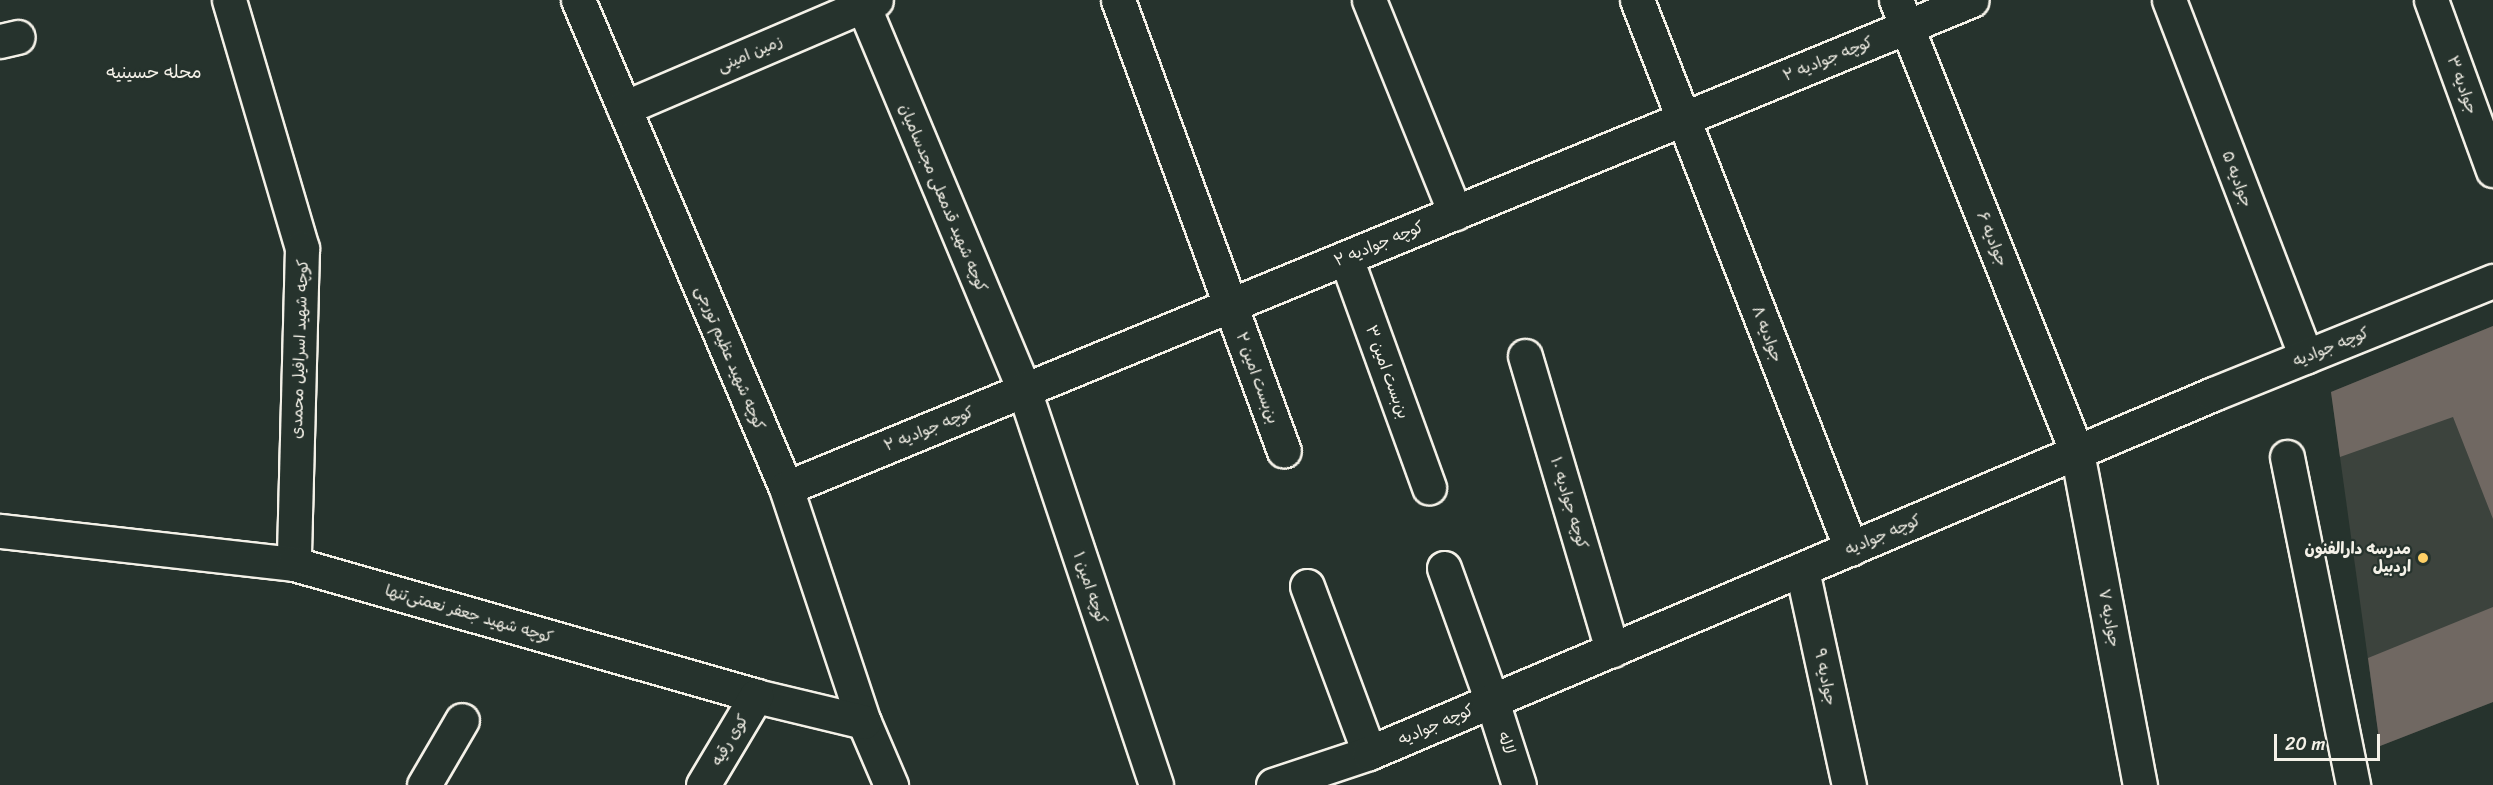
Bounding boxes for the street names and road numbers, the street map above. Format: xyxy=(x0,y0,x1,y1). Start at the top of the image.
street label: زمین امینی xyxy=(714,32,786,76)
street label: کوچه جوادیه ۲ xyxy=(1780,32,1876,86)
street label: جوادیه ۳ xyxy=(2443,53,2481,117)
street label: کوچه شهید قدمعلی مجدسامیان xyxy=(895,101,991,295)
street label: جوادیه ۵ xyxy=(2218,148,2256,210)
street label: جوادیه ۶ xyxy=(1972,209,2012,269)
street label: کوچه جوادیه ۲ xyxy=(1331,217,1427,271)
street label: کوچه شهید اسرافیل محمدی xyxy=(287,259,313,439)
street label: کوچه شهید عظیم تورجی xyxy=(691,283,769,433)
street label: جوادیه ۸ xyxy=(1747,303,1787,365)
street label: بن‌بست امین ۳ xyxy=(1361,322,1413,422)
street label: کوچه جوادیه xyxy=(2290,323,2372,371)
street label: بن‌بست امین ۲ xyxy=(1232,330,1282,426)
street label: کوچه جوادیه ۲ xyxy=(881,402,977,456)
street label: کوچه جوادیه ۱۰ xyxy=(1546,455,1592,551)
street label: کوچه جوادیه xyxy=(1842,510,1924,560)
street label: کوچه امین ۱ xyxy=(1069,549,1111,627)
street label: کوچه شهید جعفر نعمتی‌تنها xyxy=(383,581,555,647)
street label: جوادیه ۷ xyxy=(2094,587,2124,649)
street label: جوادیه ۹ xyxy=(1810,647,1840,707)
street label: کوچه جوادیه xyxy=(1395,700,1477,750)
street label: کوی رقیه xyxy=(707,711,753,769)
street label: لاله xyxy=(1493,729,1519,757)

